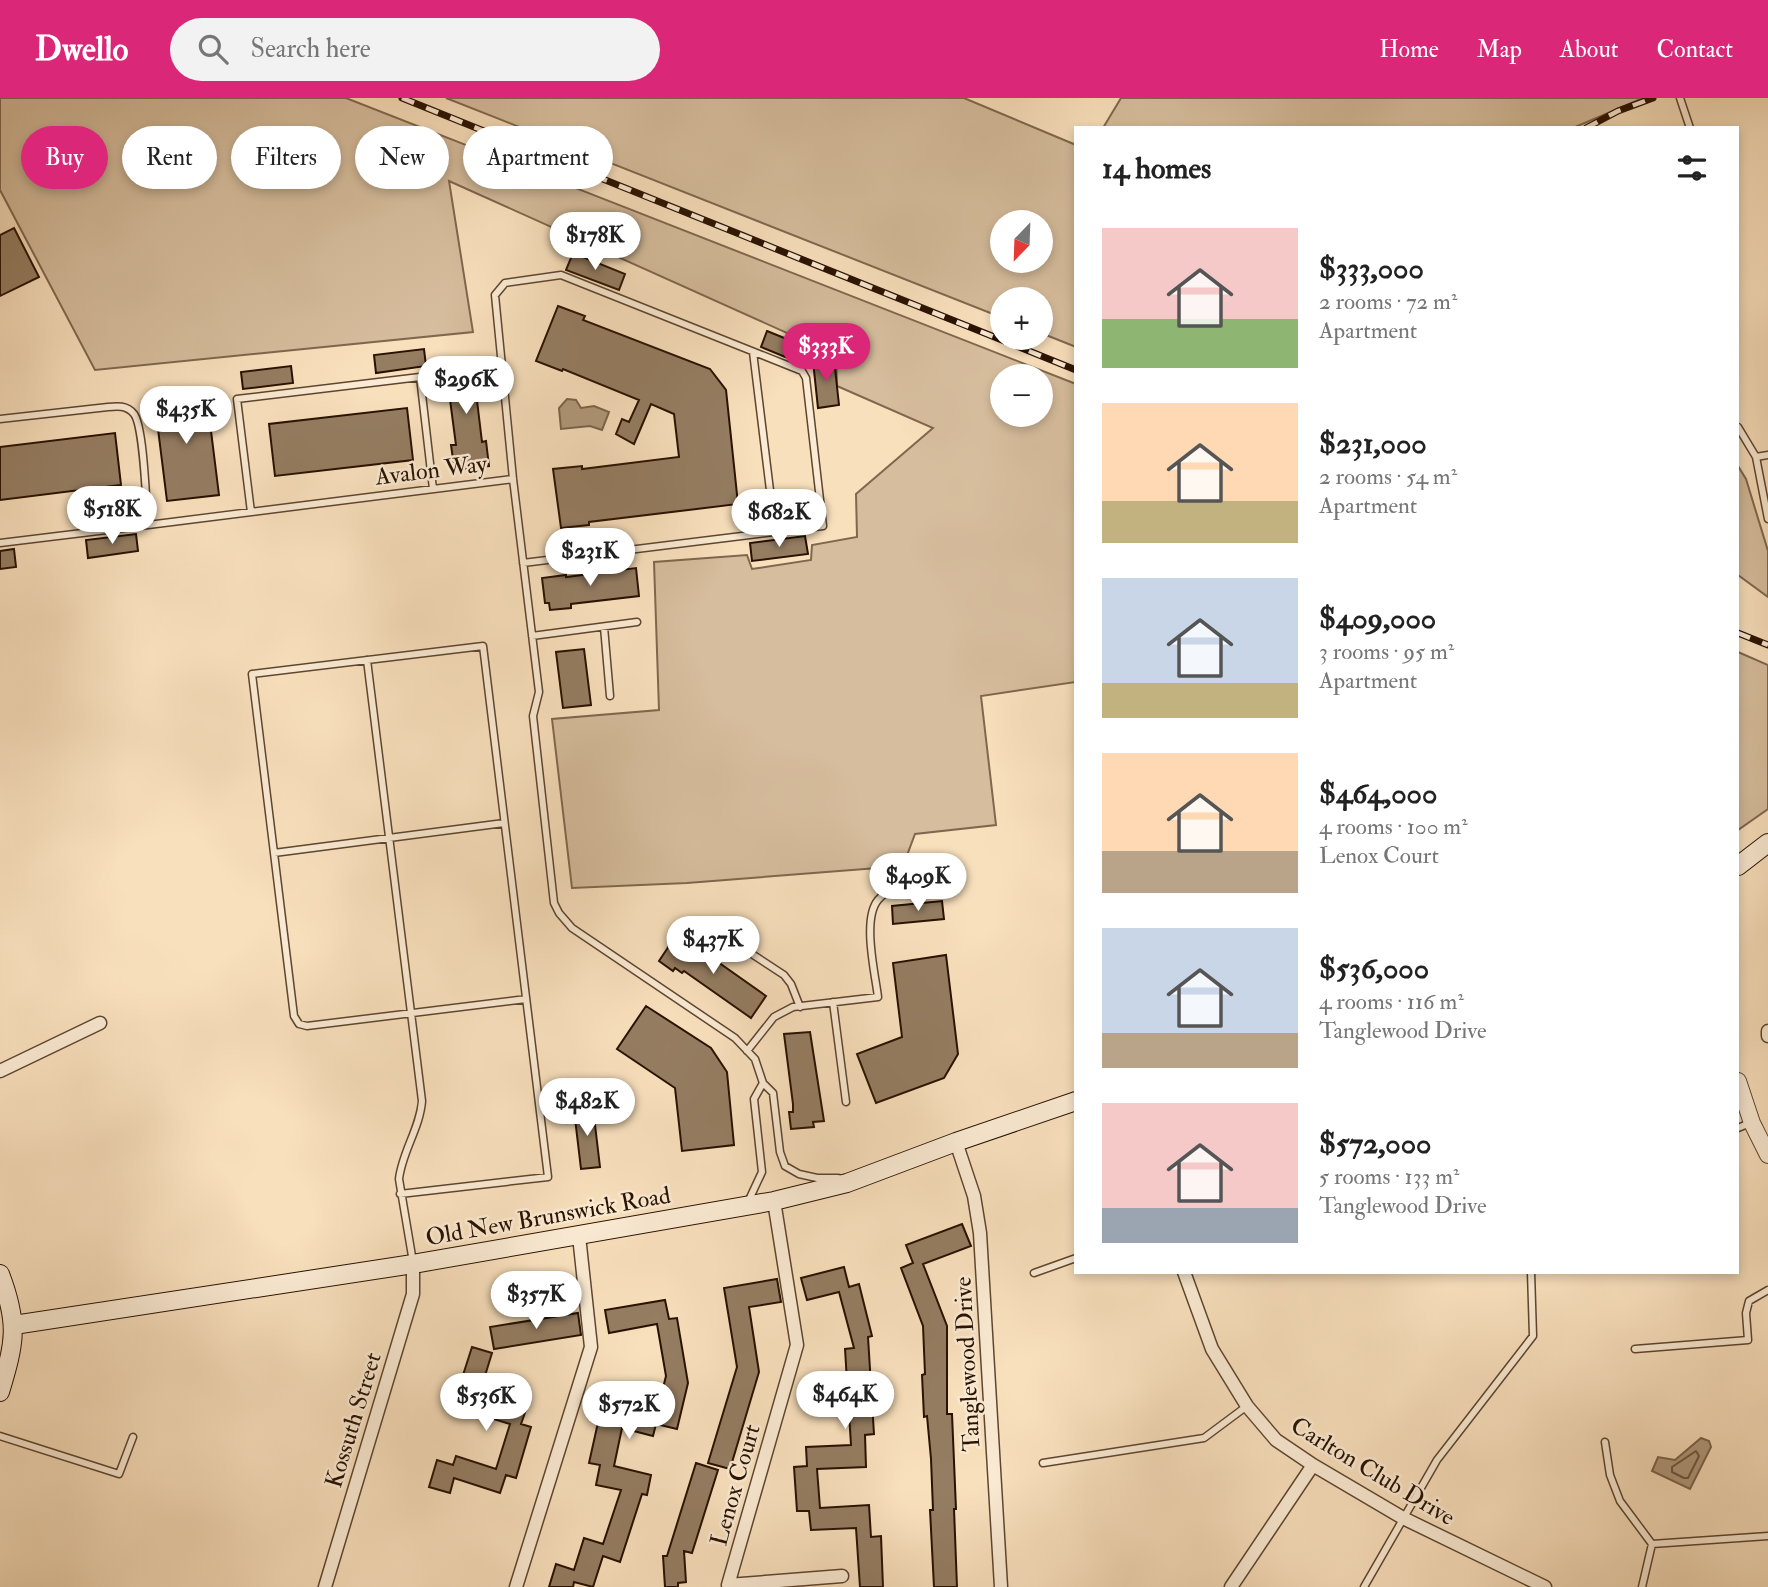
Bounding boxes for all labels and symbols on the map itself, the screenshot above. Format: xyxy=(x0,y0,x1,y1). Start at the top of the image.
north arrow xyxy=(990,210,1054,273)
pin: $178K xyxy=(546,212,644,272)
pin: $333K xyxy=(777,324,875,383)
pin: $296K xyxy=(417,356,515,416)
pin: $435K xyxy=(137,386,235,446)
street label: Avalon Way xyxy=(372,448,489,493)
pin: $518K xyxy=(63,486,161,546)
pin: $682K xyxy=(730,490,828,549)
pin: $231K xyxy=(541,528,639,588)
pin: $409K xyxy=(869,854,967,913)
pin: $437K xyxy=(664,916,762,976)
pin: $482K xyxy=(538,1079,636,1138)
street label: Old New Brunswick Road xyxy=(423,1180,673,1253)
pin: $357K xyxy=(487,1272,585,1331)
street label: Tanglewood Drive xyxy=(947,1276,988,1452)
street label: Kossuth Street xyxy=(318,1348,389,1492)
pin: $464K xyxy=(796,1372,894,1431)
pin: $536K xyxy=(437,1374,535,1433)
pin: $572K xyxy=(580,1382,678,1441)
street label: Carlton Club Drive xyxy=(1285,1410,1461,1533)
street label: Lenox Court xyxy=(703,1421,768,1550)

